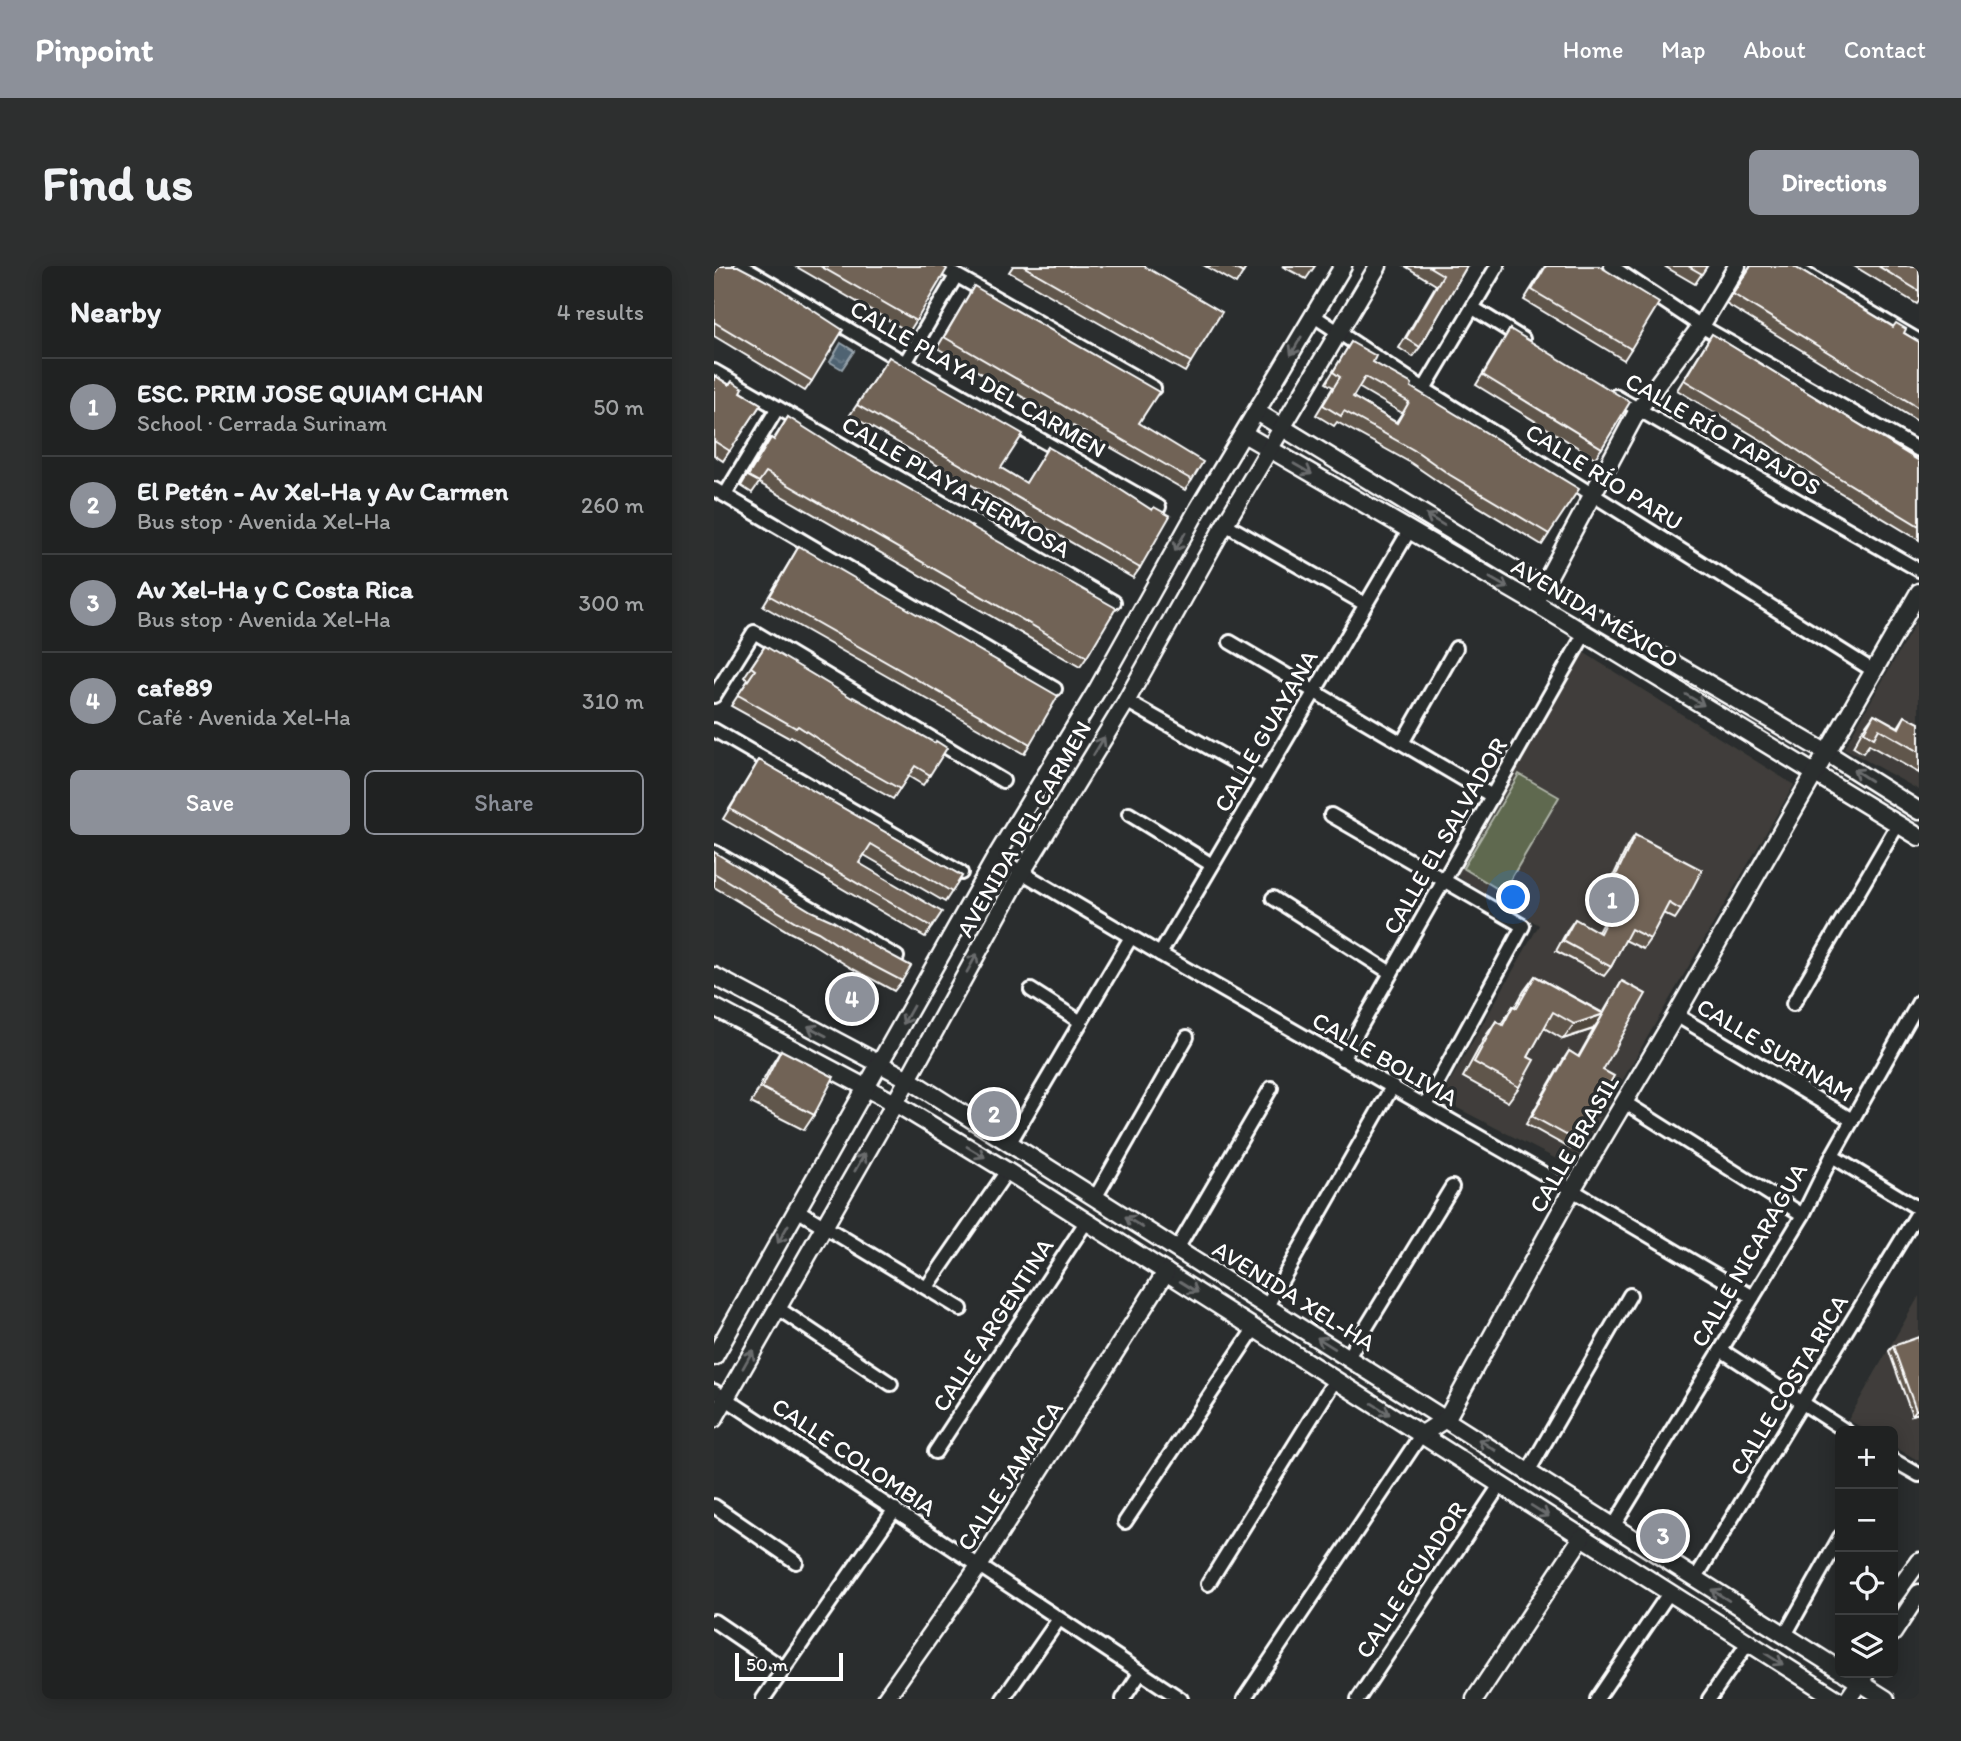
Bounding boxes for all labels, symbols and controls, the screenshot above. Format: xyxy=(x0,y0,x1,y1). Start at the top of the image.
text: Pinpoint xyxy=(35,30,153,69)
text: Home xyxy=(1563,35,1623,64)
text: Map xyxy=(1661,35,1705,64)
text: About xyxy=(1743,35,1806,64)
text: Contact xyxy=(1844,35,1926,64)
button: Directions xyxy=(1749,150,1919,215)
text: Find us xyxy=(42,153,193,212)
text: Nearby xyxy=(70,293,161,330)
street label: CALLE PLAYA DEL CARMEN xyxy=(845,293,1111,464)
text: 4 results xyxy=(557,298,644,326)
one-way arrow xyxy=(1289,335,1302,356)
street label: CALLE RÍO TAPAJOS xyxy=(1620,366,1826,501)
text: ESC. PRIM JOSE QUIAM CHAN xyxy=(137,377,483,409)
text: 1 xyxy=(88,393,98,421)
text: 50 m xyxy=(593,393,644,421)
text: School · Cerrada Surinam xyxy=(137,409,387,437)
street label: CALLE PLAYA HERMOSA xyxy=(837,409,1076,564)
street label: CALLE RÍO PARU xyxy=(1520,417,1688,537)
one-way arrow xyxy=(1292,462,1312,476)
text: El Petén - Av Xel-Ha y Av Carmen xyxy=(137,475,509,507)
text: 2 xyxy=(87,491,99,519)
text: 260 m xyxy=(581,491,644,519)
text: Bus stop · Avenida Xel-Ha xyxy=(137,507,391,535)
one-way arrow xyxy=(1425,513,1445,527)
one-way arrow xyxy=(1173,531,1187,551)
street label: AVENIDA MÉXICO xyxy=(1507,551,1684,674)
text: Av Xel-Ha y C Costa Rica xyxy=(137,573,413,605)
one-way arrow xyxy=(1489,576,1509,590)
text: 3 xyxy=(87,589,99,617)
text: 300 m xyxy=(579,589,644,617)
text: Bus stop · Avenida Xel-Ha xyxy=(137,605,391,633)
street label: CALLE GUAYANA xyxy=(1207,645,1324,817)
text: cafe89 xyxy=(137,671,213,703)
text: 4 xyxy=(86,687,100,715)
text: 310 m xyxy=(582,687,644,715)
one-way arrow xyxy=(1684,693,1704,707)
text: Café · Avenida Xel-Ha xyxy=(137,703,351,731)
street label: AVENIDA DEL CARMEN xyxy=(950,715,1097,942)
street label: CALLE EL SALVADOR xyxy=(1376,732,1513,939)
one-way arrow xyxy=(1092,736,1106,756)
one-way arrow xyxy=(1852,767,1872,781)
button: Save xyxy=(70,770,350,835)
button: Share xyxy=(364,770,644,835)
pin: 1 xyxy=(1589,874,1635,926)
your location xyxy=(1496,880,1530,914)
one-way arrow xyxy=(965,954,979,974)
pin: 4 xyxy=(829,973,875,1025)
street label: CALLE SURINAM xyxy=(1692,991,1859,1108)
one-way arrow xyxy=(901,1004,915,1024)
street label: CALLE BOLIVIA xyxy=(1307,1005,1463,1112)
one-way arrow xyxy=(808,1024,828,1038)
street label: CALLE BRASIL xyxy=(1522,1070,1625,1218)
pin: 2 xyxy=(971,1088,1017,1140)
one-way arrow xyxy=(965,1146,985,1160)
one-way arrow xyxy=(853,1152,867,1172)
street label: CALLE NICARAGUA xyxy=(1684,1158,1813,1352)
one-way arrow xyxy=(1124,1215,1144,1229)
one-way arrow xyxy=(776,1223,790,1243)
street label: CALLE ARGENTINA xyxy=(926,1233,1059,1417)
street label: AVENIDA XEL-HA xyxy=(1208,1234,1381,1357)
one-way arrow xyxy=(1178,1280,1198,1294)
street label: CALLE COSTA RICA xyxy=(1723,1289,1854,1480)
one-way arrow xyxy=(1317,1336,1337,1350)
one-way arrow xyxy=(741,1350,755,1370)
street label: CALLE COLOMBIA xyxy=(767,1391,942,1522)
street label: CALLE JAMAICA xyxy=(950,1395,1069,1556)
one-way arrow xyxy=(1370,1403,1390,1417)
map controls xyxy=(1835,1426,1898,1678)
button: + xyxy=(1835,1426,1898,1489)
one-way arrow xyxy=(1478,1438,1497,1453)
button: − xyxy=(1835,1489,1898,1552)
street label: CALLE ECUADOR xyxy=(1349,1496,1472,1664)
one-way arrow xyxy=(1530,1504,1550,1518)
pin: 3 xyxy=(1640,1510,1686,1562)
button: locate xyxy=(1835,1552,1898,1615)
one-way arrow xyxy=(1710,1588,1730,1602)
button: layers xyxy=(1835,1615,1898,1678)
scale bar xyxy=(735,1650,844,1682)
text: 50 m xyxy=(746,1653,788,1676)
one-way arrow xyxy=(1763,1653,1783,1667)

